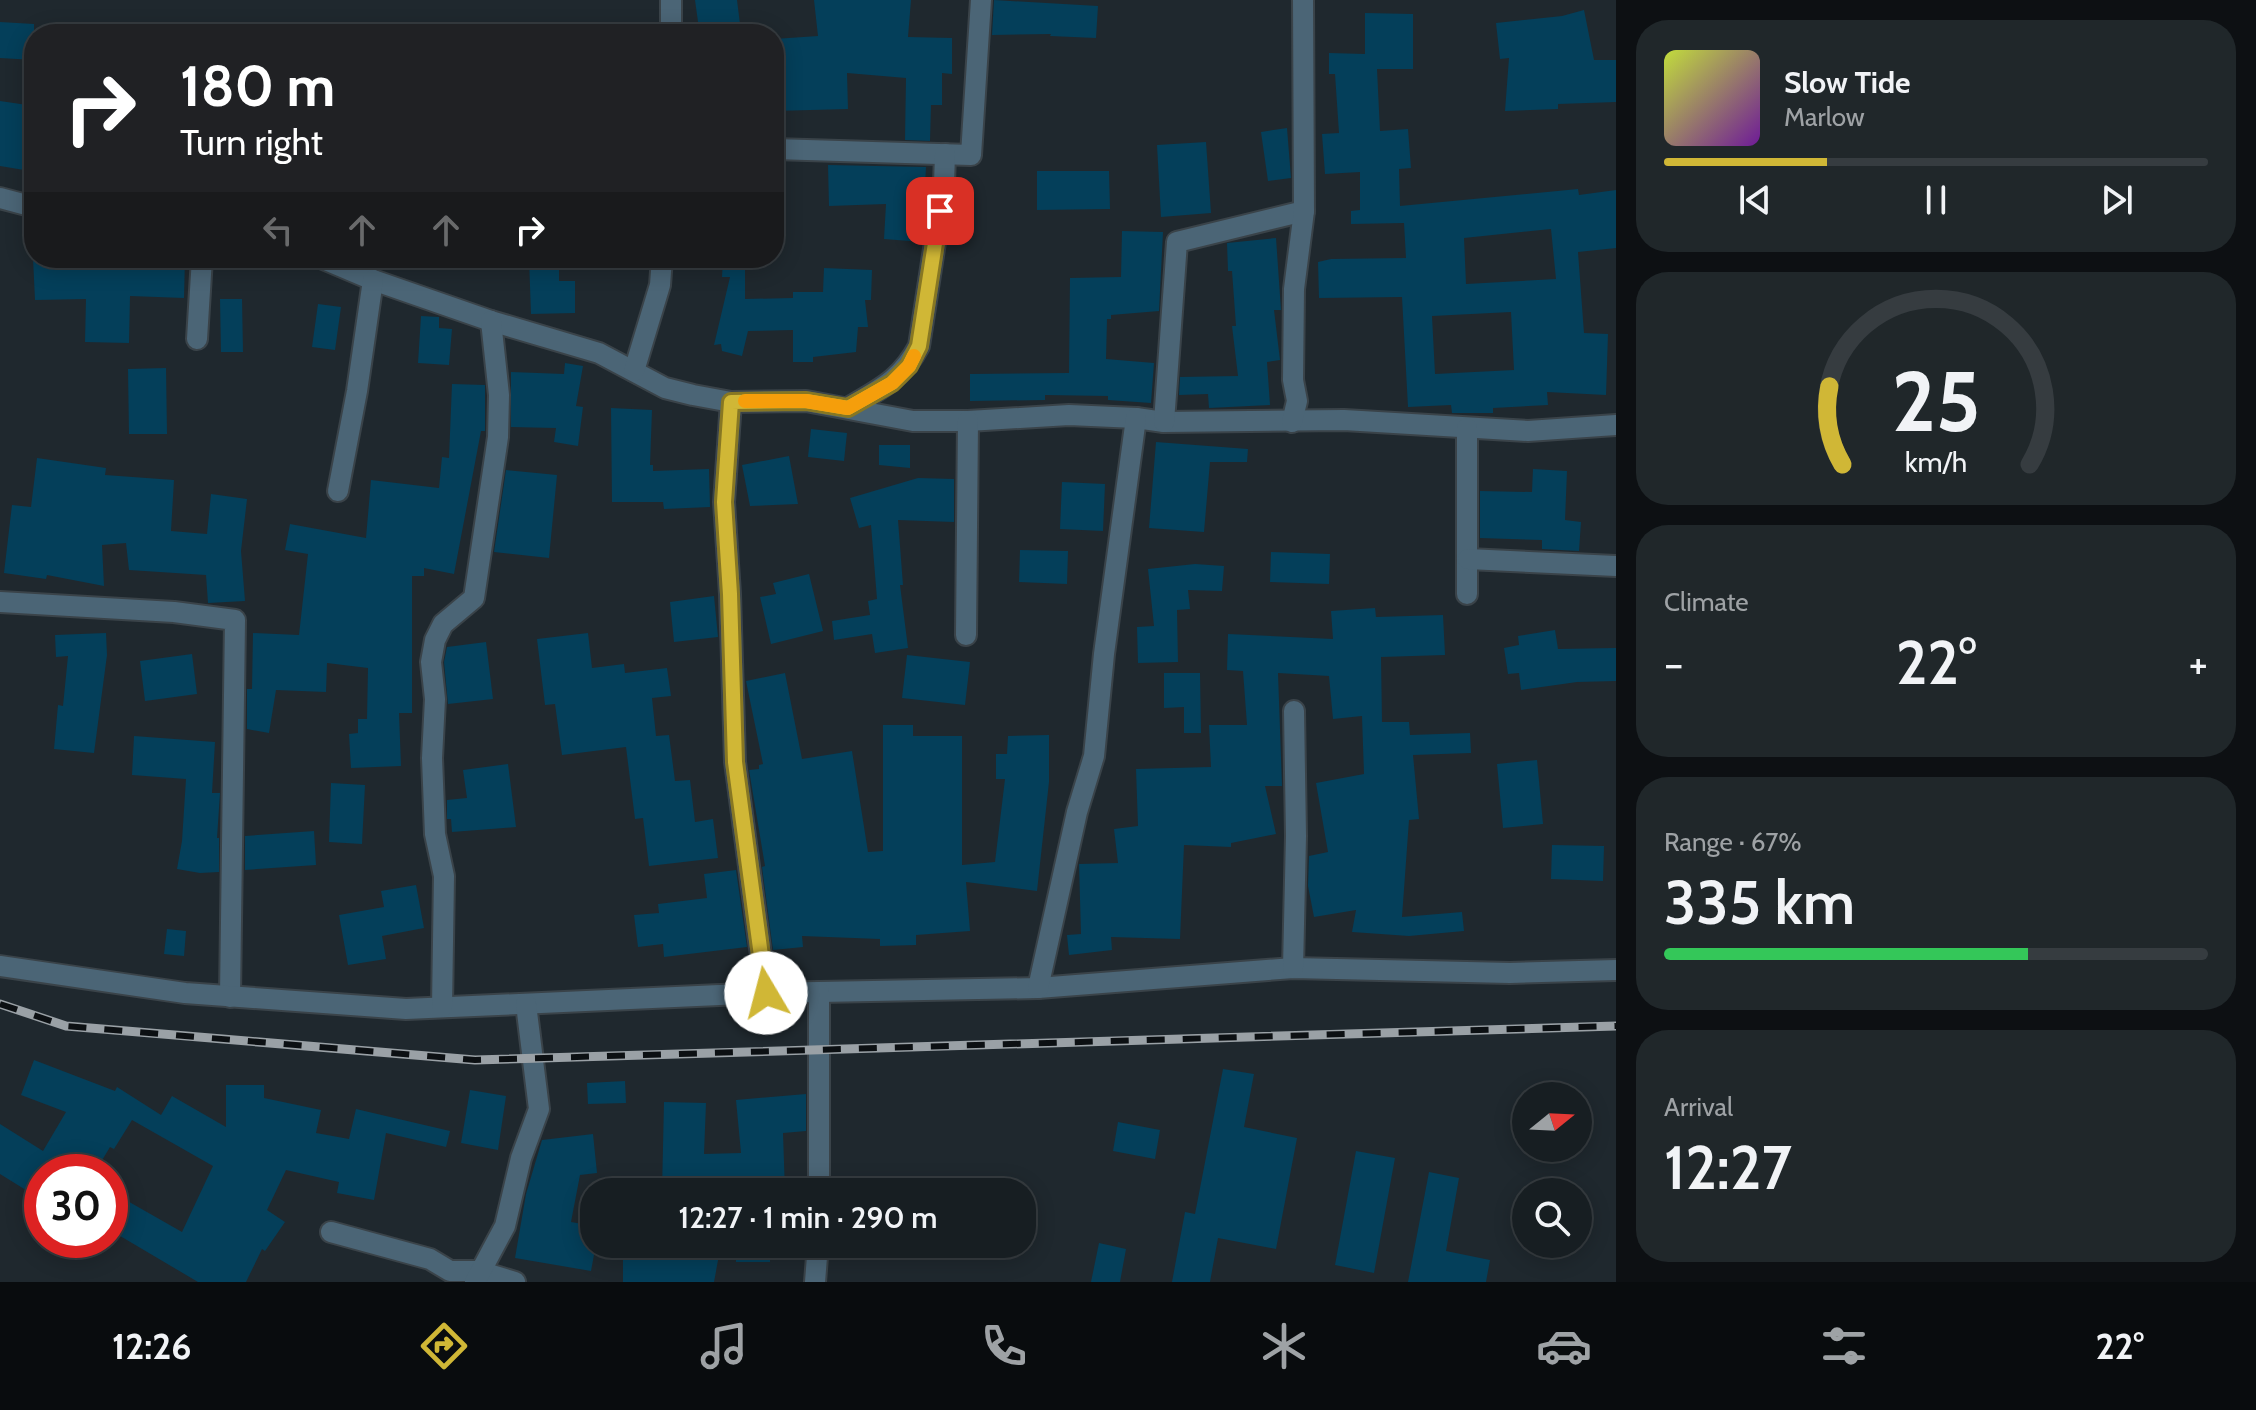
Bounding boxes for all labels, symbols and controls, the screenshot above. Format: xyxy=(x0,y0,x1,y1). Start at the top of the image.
text: 180 m xyxy=(180,52,335,120)
icon: right xyxy=(48,56,152,160)
text: Slow Tide xyxy=(1784,64,1911,101)
text: Marlow xyxy=(1784,101,1865,133)
text: Turn right xyxy=(180,120,323,164)
pin xyxy=(906,177,974,245)
icon: previous xyxy=(1733,178,1777,222)
icon: pause xyxy=(1914,178,1958,222)
icon: next xyxy=(2095,178,2139,222)
icon: arrive xyxy=(918,189,962,233)
icon: left xyxy=(256,208,300,252)
icon: ahead xyxy=(340,208,384,252)
icon: ahead xyxy=(424,208,468,252)
icon: right xyxy=(508,208,552,252)
text: 25 xyxy=(1892,350,1980,451)
text: km/h xyxy=(1905,444,1967,479)
text: Climate xyxy=(1664,586,1749,618)
text: 22° xyxy=(1896,626,1976,699)
text: − xyxy=(1664,637,1683,690)
text: + xyxy=(2189,637,2208,690)
text: Range · 67% xyxy=(1664,826,1802,858)
text: 335 km xyxy=(1664,866,1855,939)
position arrow xyxy=(724,951,808,1035)
north arrow xyxy=(1512,1082,1592,1162)
map controls xyxy=(1512,1082,1592,1258)
text: Arrival xyxy=(1664,1091,1733,1123)
text: 12:27 xyxy=(1664,1131,1792,1204)
speed limit sign: 30 xyxy=(24,1154,128,1258)
button: search xyxy=(1512,1178,1592,1258)
text: 12:27 · 1 min · 290 m xyxy=(679,1199,937,1236)
icon: directions xyxy=(416,1318,472,1374)
icon: music xyxy=(696,1318,752,1374)
icon: phone xyxy=(976,1318,1032,1374)
icon: climate xyxy=(1256,1318,1312,1374)
icon: car xyxy=(1536,1318,1592,1374)
icon: filters xyxy=(1816,1318,1872,1374)
text: 12:26 xyxy=(112,1324,192,1368)
text: 22° xyxy=(2095,1324,2144,1368)

